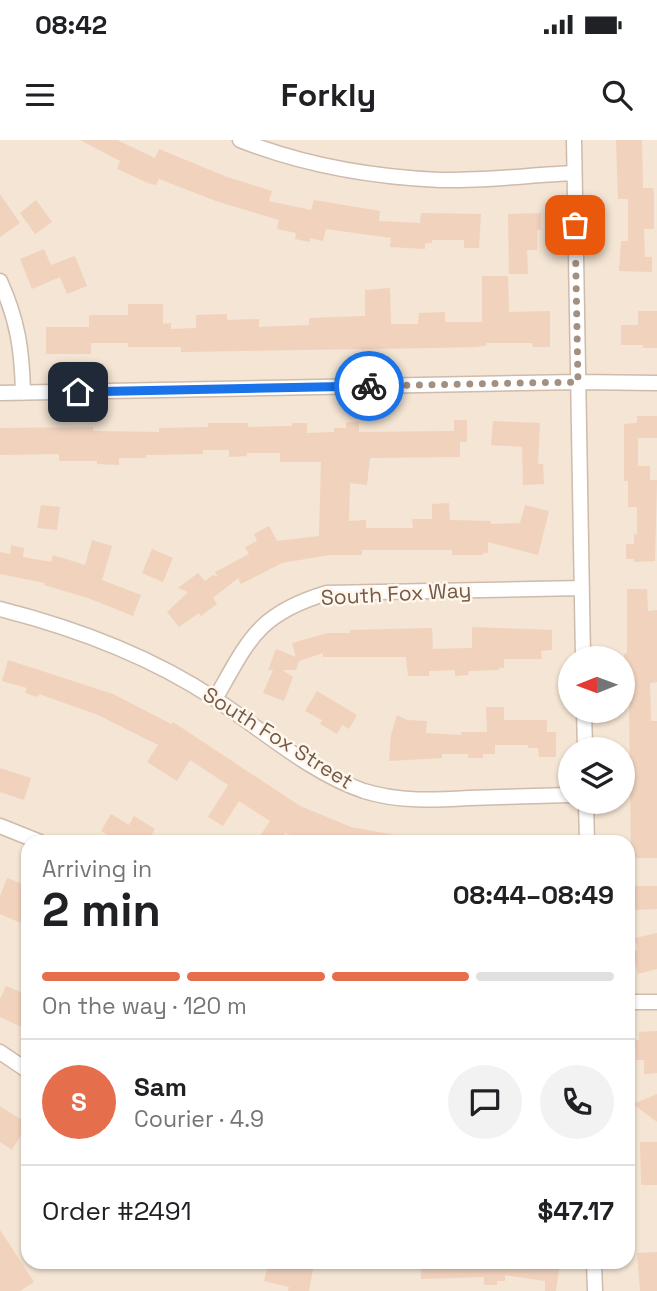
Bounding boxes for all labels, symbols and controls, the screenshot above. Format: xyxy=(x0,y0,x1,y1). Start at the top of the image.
text: 08:42 xyxy=(35,8,107,42)
text: Forkly xyxy=(281,75,376,115)
icon: menu xyxy=(21,76,59,114)
icon: search xyxy=(598,76,636,114)
pin xyxy=(545,195,605,255)
icon: bag xyxy=(556,206,594,244)
courier xyxy=(334,351,404,421)
pin xyxy=(48,362,108,422)
icon: bike xyxy=(350,367,388,405)
icon: home xyxy=(59,373,97,411)
street label: South Fox Way xyxy=(320,576,472,611)
north arrow xyxy=(558,646,635,723)
map controls xyxy=(558,646,635,814)
street label: South Fox Street xyxy=(198,681,358,795)
button: layers xyxy=(558,737,635,814)
text: Arriving in xyxy=(42,854,152,884)
text: 08:44–08:49 xyxy=(453,878,614,912)
text: 2 min xyxy=(42,881,161,939)
text: On the way · 120 m xyxy=(42,991,247,1021)
button: chat xyxy=(448,1065,522,1139)
button: phone xyxy=(540,1065,614,1139)
text: Sam xyxy=(134,1070,187,1104)
text: S xyxy=(71,1085,87,1119)
text: Courier · 4.9 xyxy=(134,1104,264,1134)
text: Order #2491 xyxy=(42,1194,192,1228)
text: $47.17 xyxy=(538,1194,614,1228)

